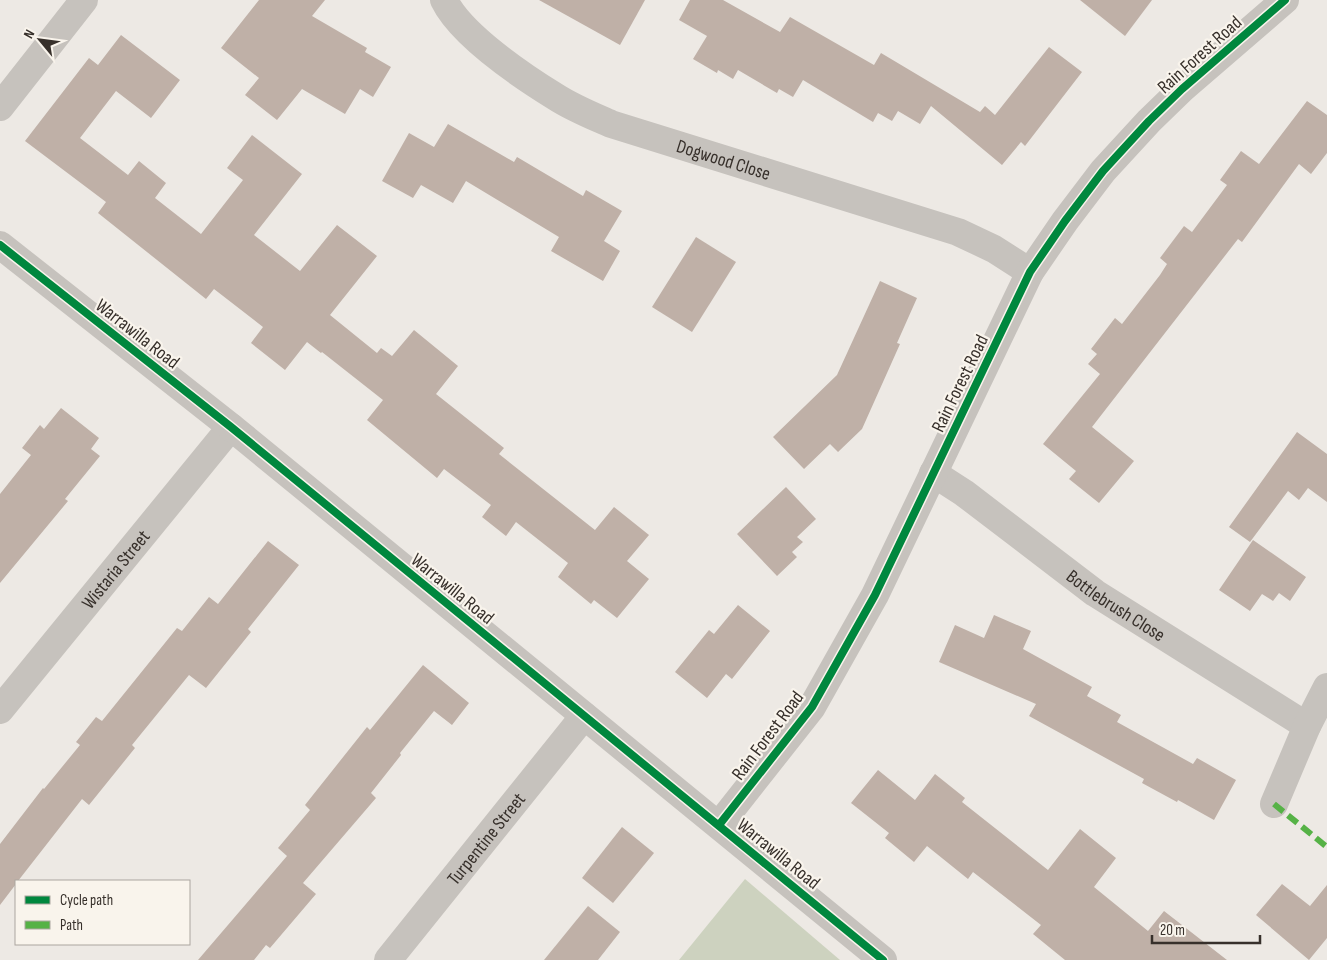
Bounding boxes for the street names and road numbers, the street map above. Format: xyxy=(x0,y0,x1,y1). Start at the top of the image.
street label: Rain Forest Road xyxy=(1153,11,1247,99)
street label: Dogwood Close xyxy=(674,135,773,186)
street label: Warrawilla Road xyxy=(90,294,184,374)
street label: Rain Forest Road xyxy=(927,331,994,436)
street label: Wistaria Street xyxy=(77,526,155,614)
street label: Warrawilla Road xyxy=(406,549,498,630)
street label: Bottlebrush Close xyxy=(1061,565,1169,647)
street label: Rain Forest Road xyxy=(727,687,809,785)
street label: Turpentine Street xyxy=(443,788,531,890)
street label: Warrawilla Road xyxy=(732,814,824,895)

